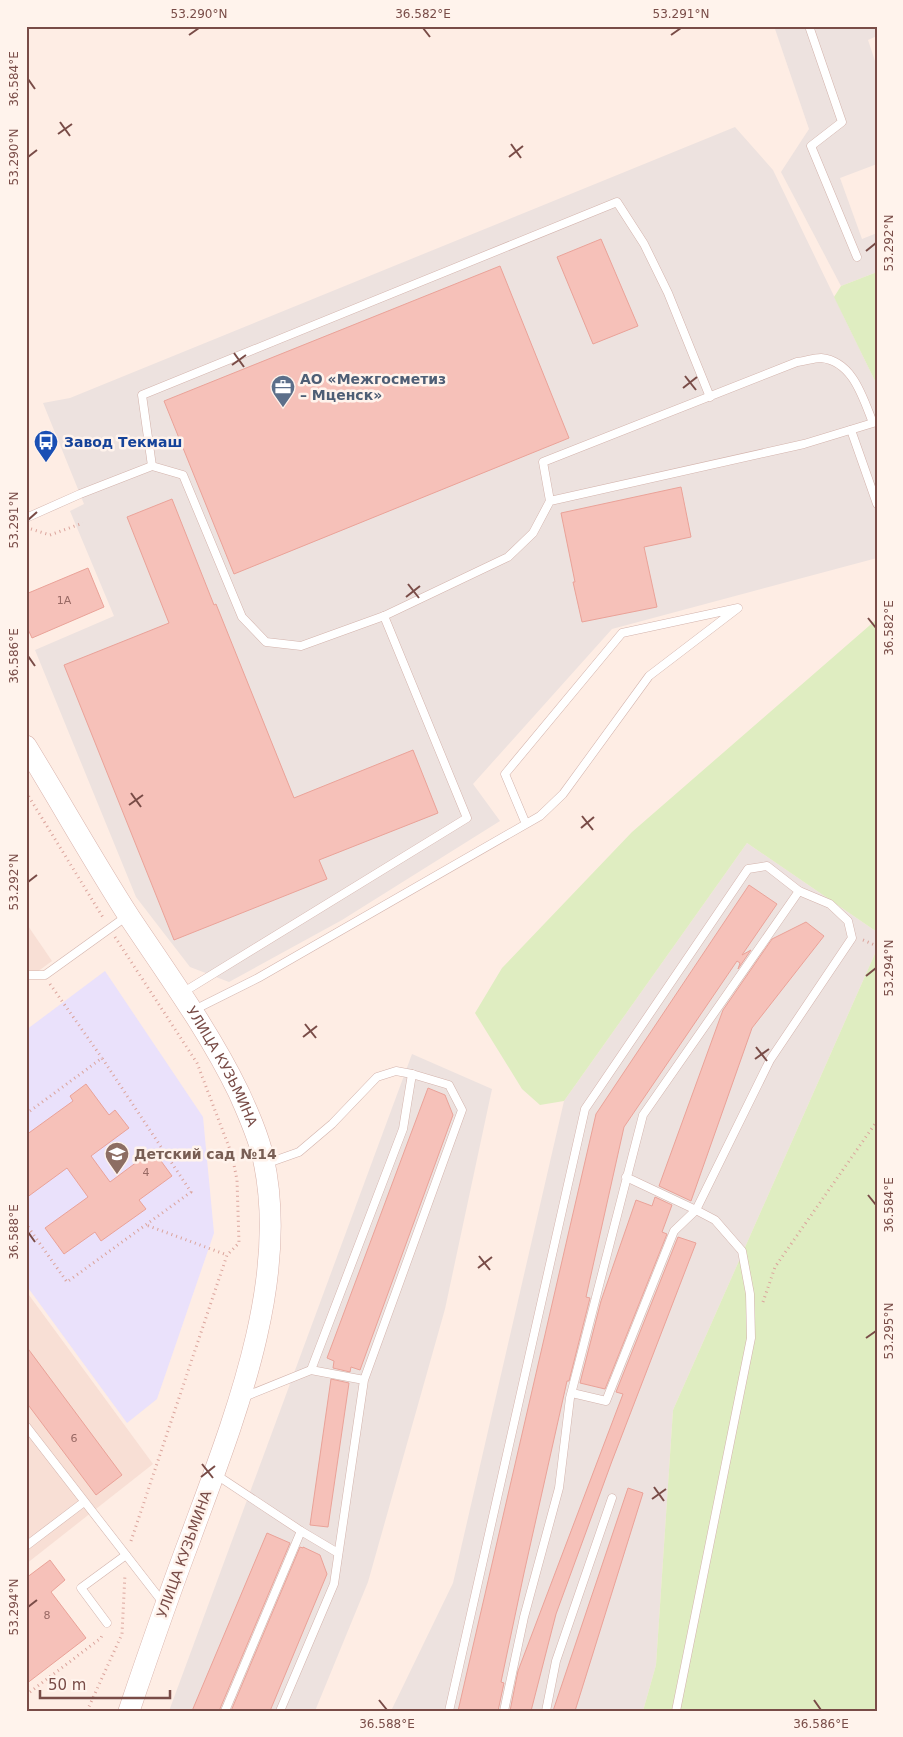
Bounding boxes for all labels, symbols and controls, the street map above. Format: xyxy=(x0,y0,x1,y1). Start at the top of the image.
text: 53.290°N xyxy=(171,7,227,21)
text: 36.582°E xyxy=(395,7,451,21)
text: 53.291°N xyxy=(653,7,709,21)
text: 36.584°E xyxy=(7,51,21,107)
text: 53.290°N xyxy=(7,129,21,185)
text: 53.292°N xyxy=(882,215,896,271)
place label: АО «Межгосметиз – Мценск» xyxy=(300,371,446,403)
office icon: АО «Межгосметиз – Мценск» xyxy=(270,374,296,408)
bus stop icon: Завод Текмаш xyxy=(33,429,59,463)
place label: Завод Текмаш xyxy=(64,434,182,450)
text: 53.291°N xyxy=(7,492,21,548)
house number: 1А xyxy=(57,594,72,607)
text: 36.582°E xyxy=(882,600,896,656)
text: 36.586°E xyxy=(7,628,21,684)
text: 53.292°N xyxy=(7,854,21,910)
text: 53.294°N xyxy=(882,940,896,996)
street label: УЛИЦА КУЗЬМИНА xyxy=(183,1003,261,1129)
school or university icon: Детский сад №14 xyxy=(104,1141,130,1175)
place label: Детский сад №14 xyxy=(134,1146,277,1162)
house number: 4 xyxy=(143,1166,150,1179)
text: 36.584°E xyxy=(882,1177,896,1233)
text: 36.588°E xyxy=(7,1204,21,1260)
text: 53.295°N xyxy=(882,1303,896,1359)
house number: 6 xyxy=(71,1432,78,1445)
street label: УЛИЦА КУЗЬМИНА xyxy=(154,1488,215,1620)
text: 53.294°N xyxy=(7,1579,21,1635)
house number: 8 xyxy=(44,1609,51,1622)
scale bar xyxy=(40,1667,170,1699)
text: 50 m xyxy=(48,1676,86,1694)
text: 36.588°E xyxy=(359,1717,415,1731)
text: 36.586°E xyxy=(793,1717,849,1731)

